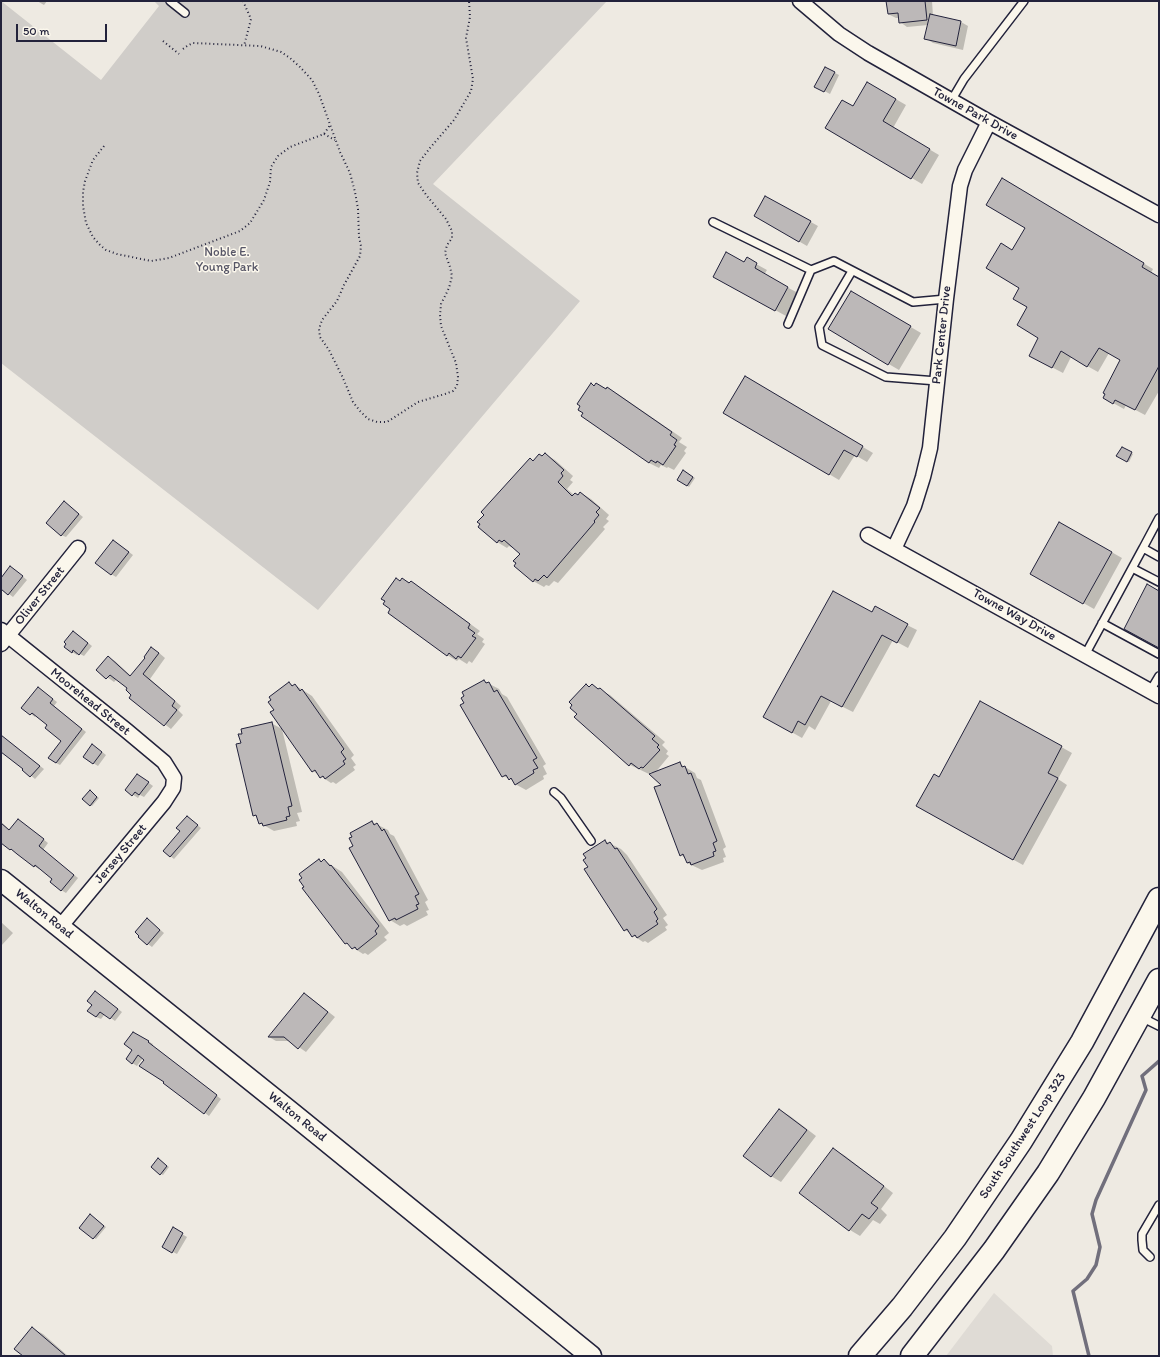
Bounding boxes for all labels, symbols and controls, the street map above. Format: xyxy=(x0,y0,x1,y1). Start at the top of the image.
scale bar xyxy=(18,16,109,42)
text: 50 m xyxy=(23,24,49,38)
street label: Towne Park Drive xyxy=(930,84,1020,144)
park label: Noble E. Young Park xyxy=(196,245,258,276)
street label: Park Center Drive xyxy=(929,285,955,385)
street label: Oliver Street xyxy=(12,563,68,629)
street label: Towne Way Drive xyxy=(969,586,1059,644)
street label: Moorehead Street xyxy=(47,665,133,739)
street label: Jersey Street xyxy=(92,821,150,887)
street label: Walton Road xyxy=(12,886,76,942)
street label: South Southwest Loop 323 xyxy=(976,1070,1070,1202)
street label: Walton Road xyxy=(265,1089,329,1145)

